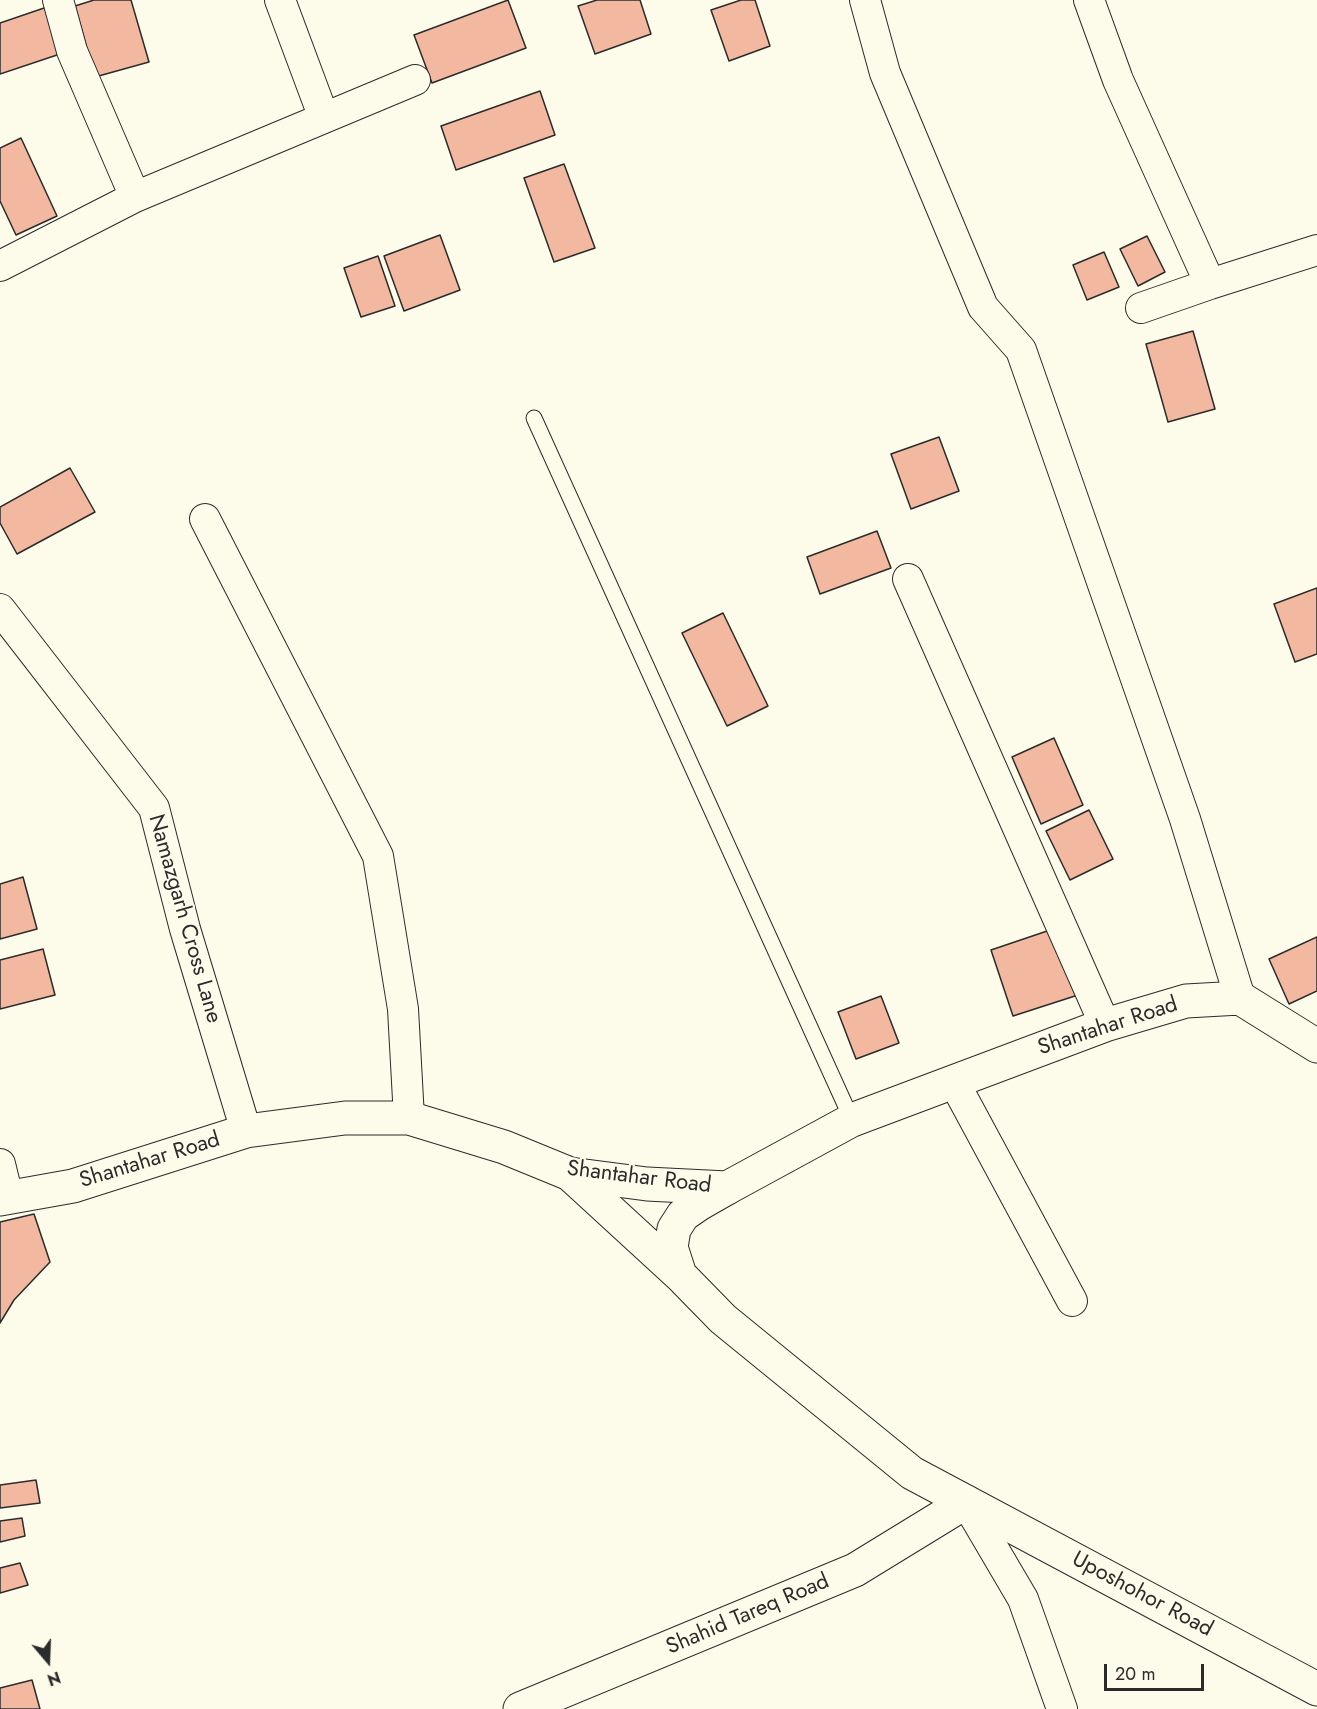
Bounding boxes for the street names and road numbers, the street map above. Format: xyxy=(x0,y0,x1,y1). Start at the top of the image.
street label: Namazgarh Cross Lane xyxy=(142,812,226,1026)
street label: Shantahar Road xyxy=(1035,992,1181,1062)
street label: Shantahar Road xyxy=(77,1127,223,1195)
street label: Shantahar Road xyxy=(565,1156,713,1200)
street label: Uposhohor Road xyxy=(1067,1547,1217,1643)
street label: Shahid Tareq Road xyxy=(663,1569,833,1661)

